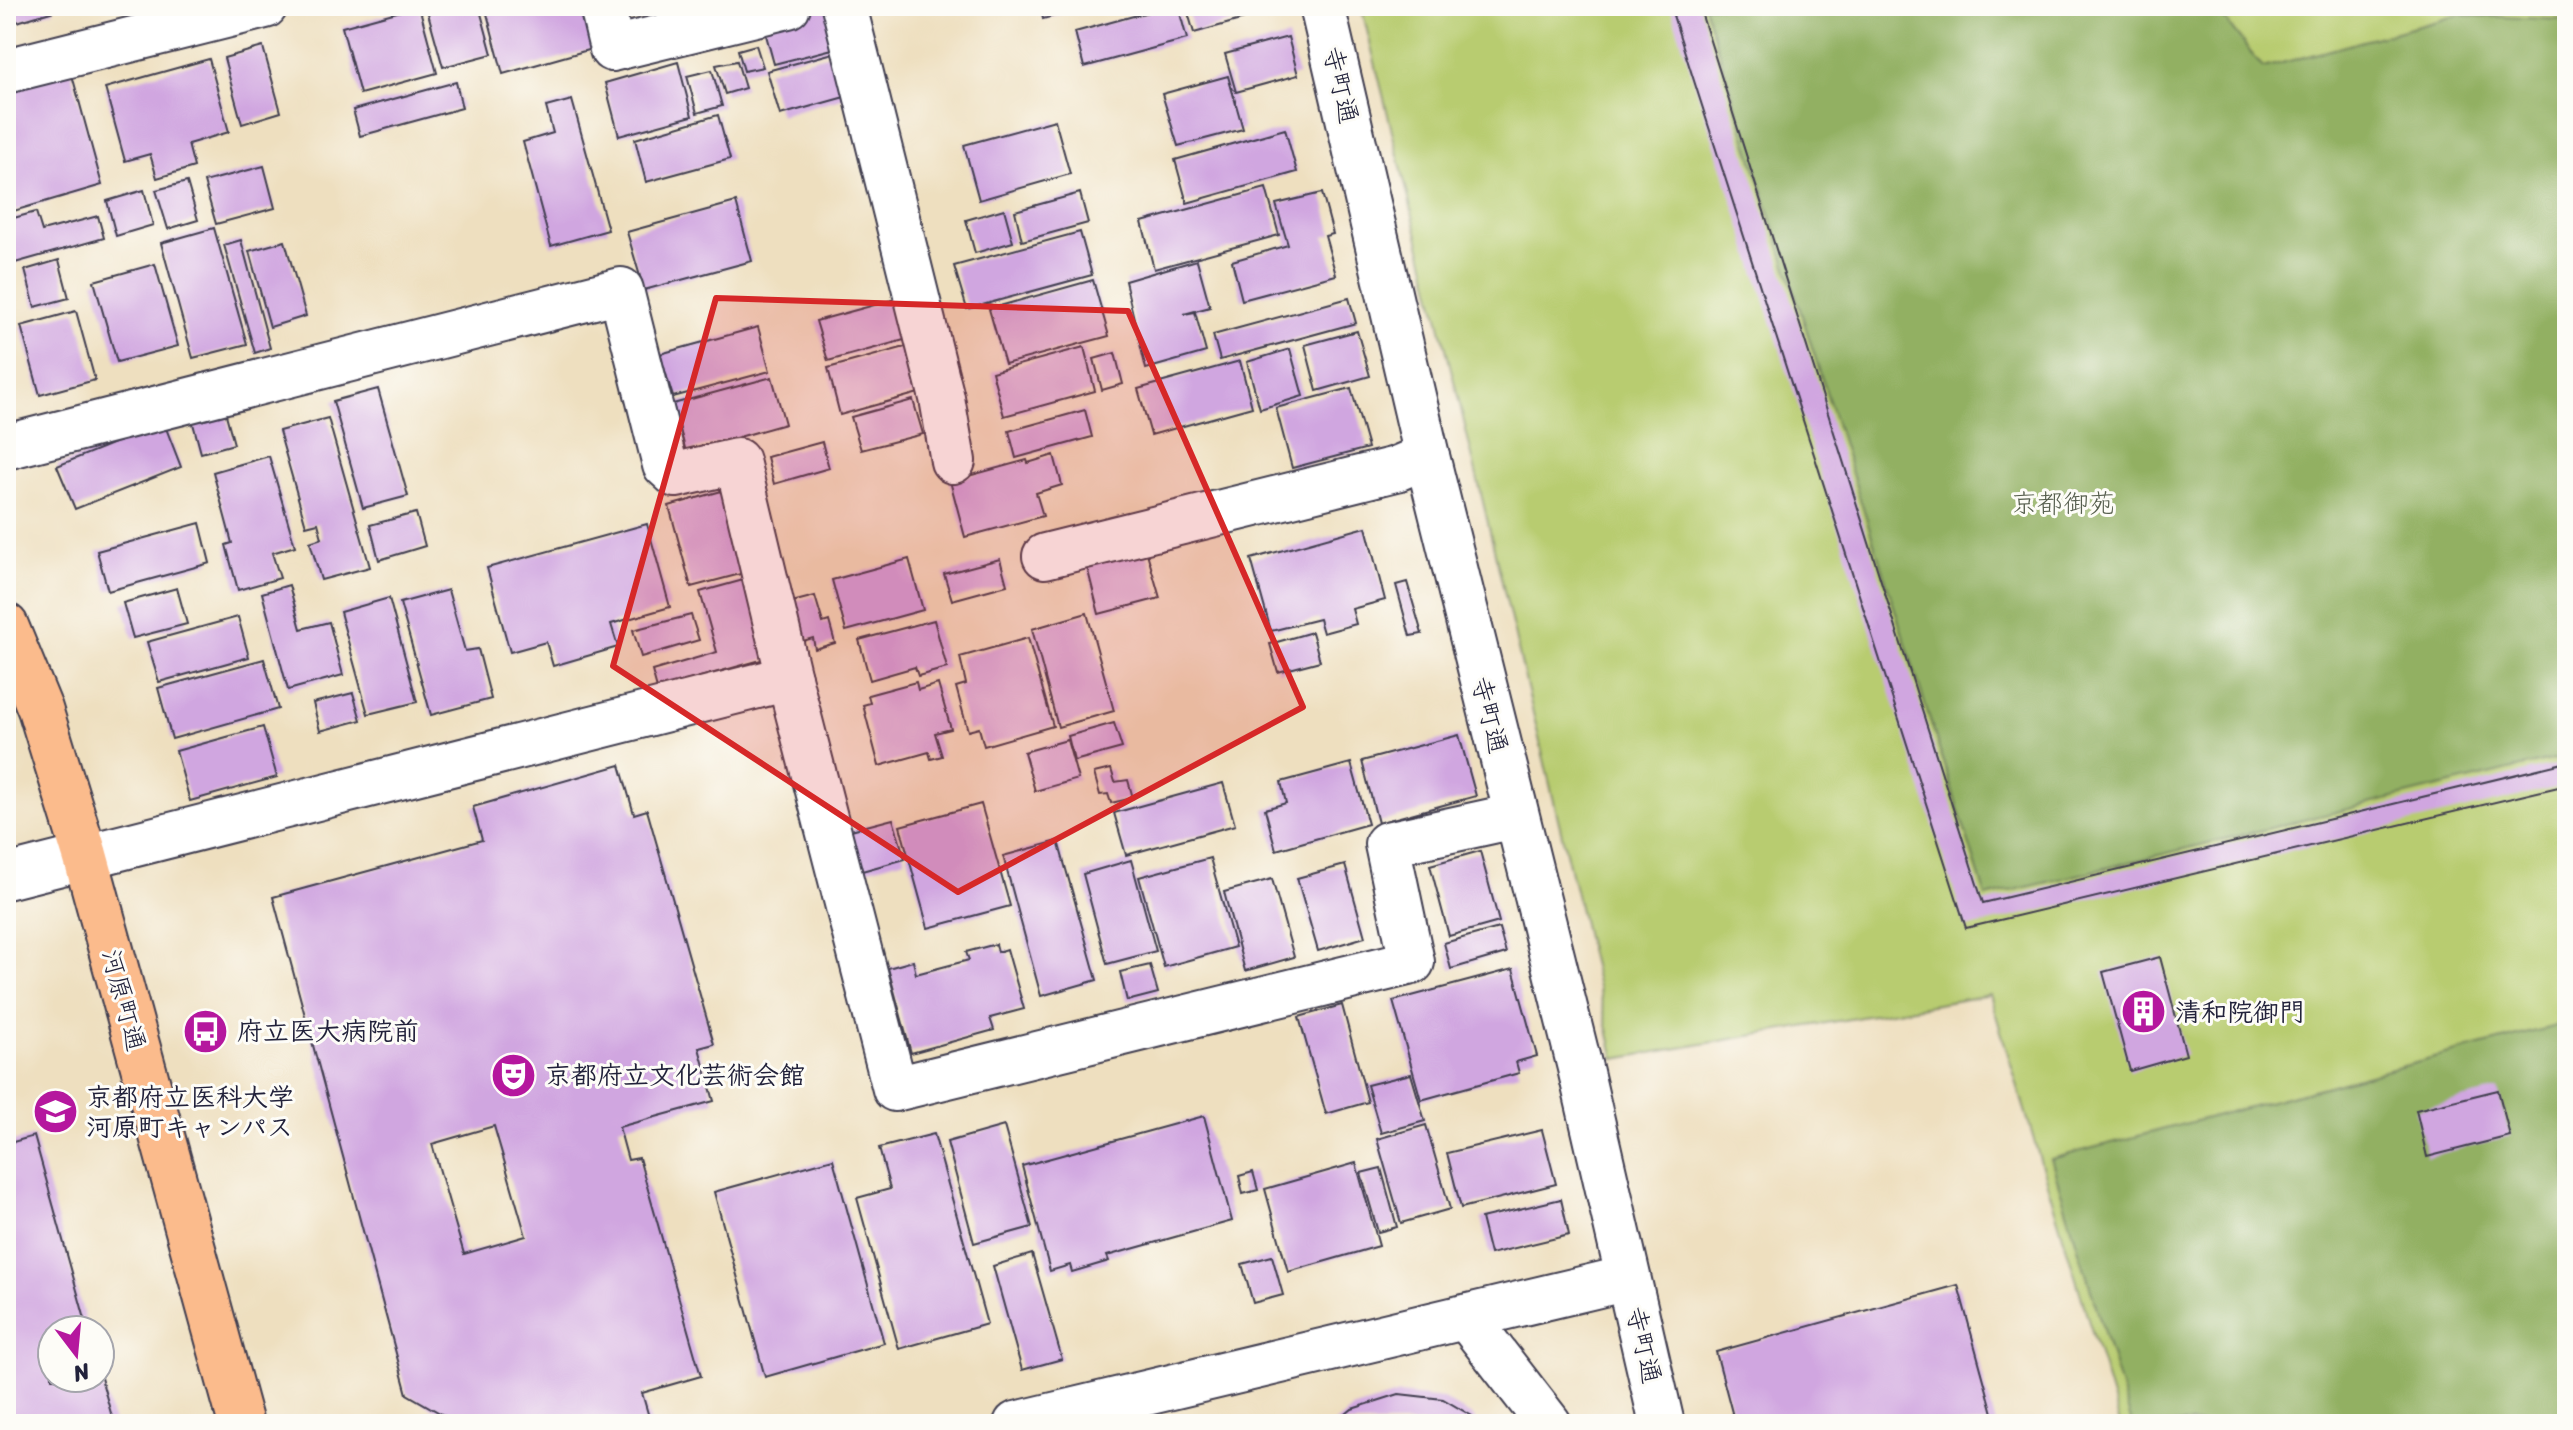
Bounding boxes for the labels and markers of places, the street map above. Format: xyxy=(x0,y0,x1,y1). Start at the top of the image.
building icon: 清和院御門 xyxy=(2120,988,2168,1036)
place label: 清和院御門 xyxy=(2175,989,2305,1035)
bus stop icon: 府立医大病院前 xyxy=(182,1007,230,1055)
place label: 府立医大病院前 xyxy=(237,1008,419,1054)
theatre icon: 京都府立文化芸術会館 xyxy=(490,1051,538,1099)
place label: 京都府立文化芸術会館 xyxy=(545,1052,805,1098)
place label: 京都府立医科大学 河原町キャンパス xyxy=(86,1074,294,1150)
school or university icon: 京都府立医科大学 河原町キャンパス xyxy=(31,1088,79,1136)

